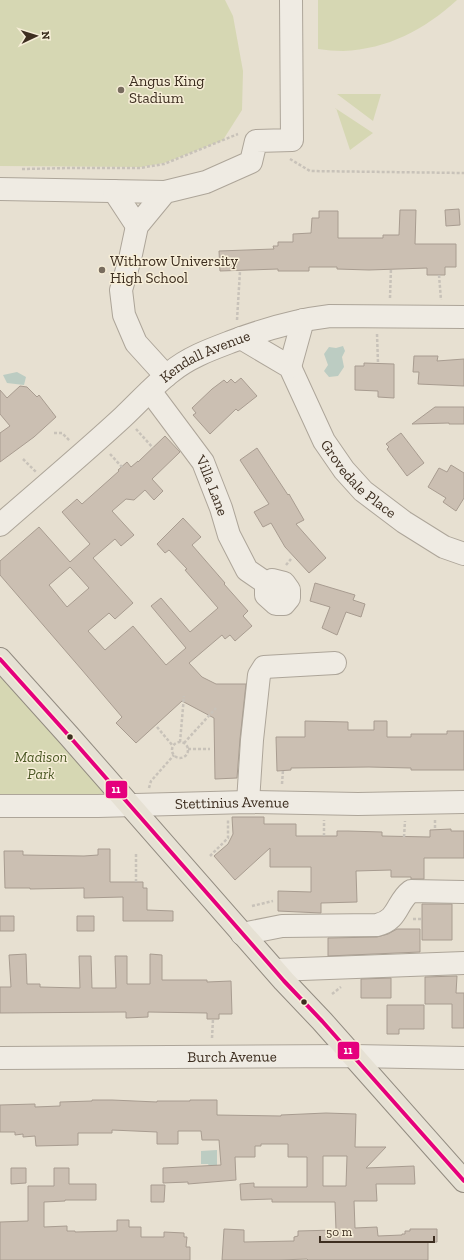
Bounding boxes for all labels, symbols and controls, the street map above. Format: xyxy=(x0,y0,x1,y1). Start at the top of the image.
north arrow xyxy=(16,16,56,56)
text: N xyxy=(39,31,52,41)
place label: Angus King Stadium xyxy=(129,72,205,107)
marker: Angus King Stadium xyxy=(116,85,126,95)
place label: Withrow University High School xyxy=(110,252,238,287)
marker: Withrow University High School xyxy=(97,265,107,275)
street label: Kendall Avenue xyxy=(156,327,252,386)
street label: Grovedale Place xyxy=(317,436,400,522)
street label: Villa Lane xyxy=(191,451,232,518)
unlabelled marker xyxy=(65,732,75,742)
park label: Madison Park xyxy=(15,748,68,783)
line badge: 11 xyxy=(105,780,128,799)
text: 11 xyxy=(112,783,121,796)
street label: Stettinius Avenue xyxy=(175,793,289,813)
unlabelled marker xyxy=(299,997,309,1007)
line badge: 11 xyxy=(337,1041,360,1060)
text: 11 xyxy=(344,1044,353,1057)
street label: Burch Avenue xyxy=(187,1047,277,1066)
scale bar xyxy=(320,1218,434,1244)
text: 50 m xyxy=(326,1225,353,1239)

